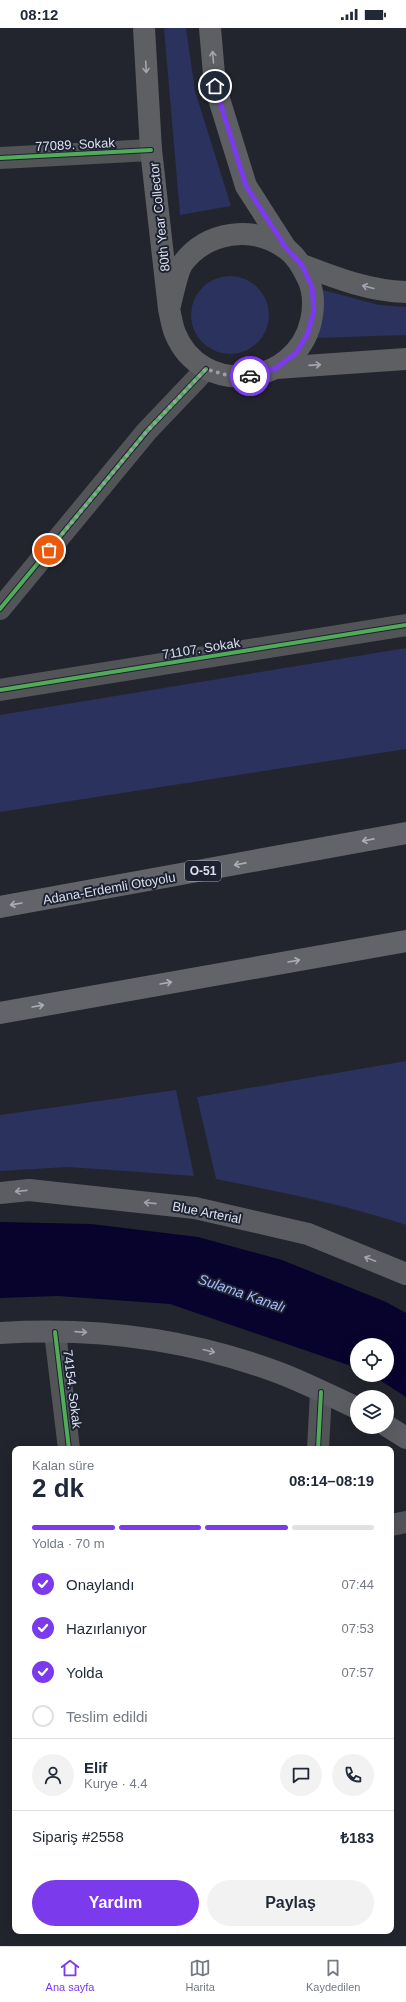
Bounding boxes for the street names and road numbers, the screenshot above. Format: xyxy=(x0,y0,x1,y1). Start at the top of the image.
street label: 77089. Sokak xyxy=(35,135,116,154)
street label: 80th Year Collector xyxy=(146,161,173,272)
street label: 71107. Sokak xyxy=(161,635,242,662)
road number: O-51 xyxy=(185,861,221,881)
street label: Adana-Erdemli Otoyolu xyxy=(42,869,177,908)
street label: Blue Arterial xyxy=(171,1198,243,1227)
street label: 74154. Sokak xyxy=(60,1349,85,1430)

